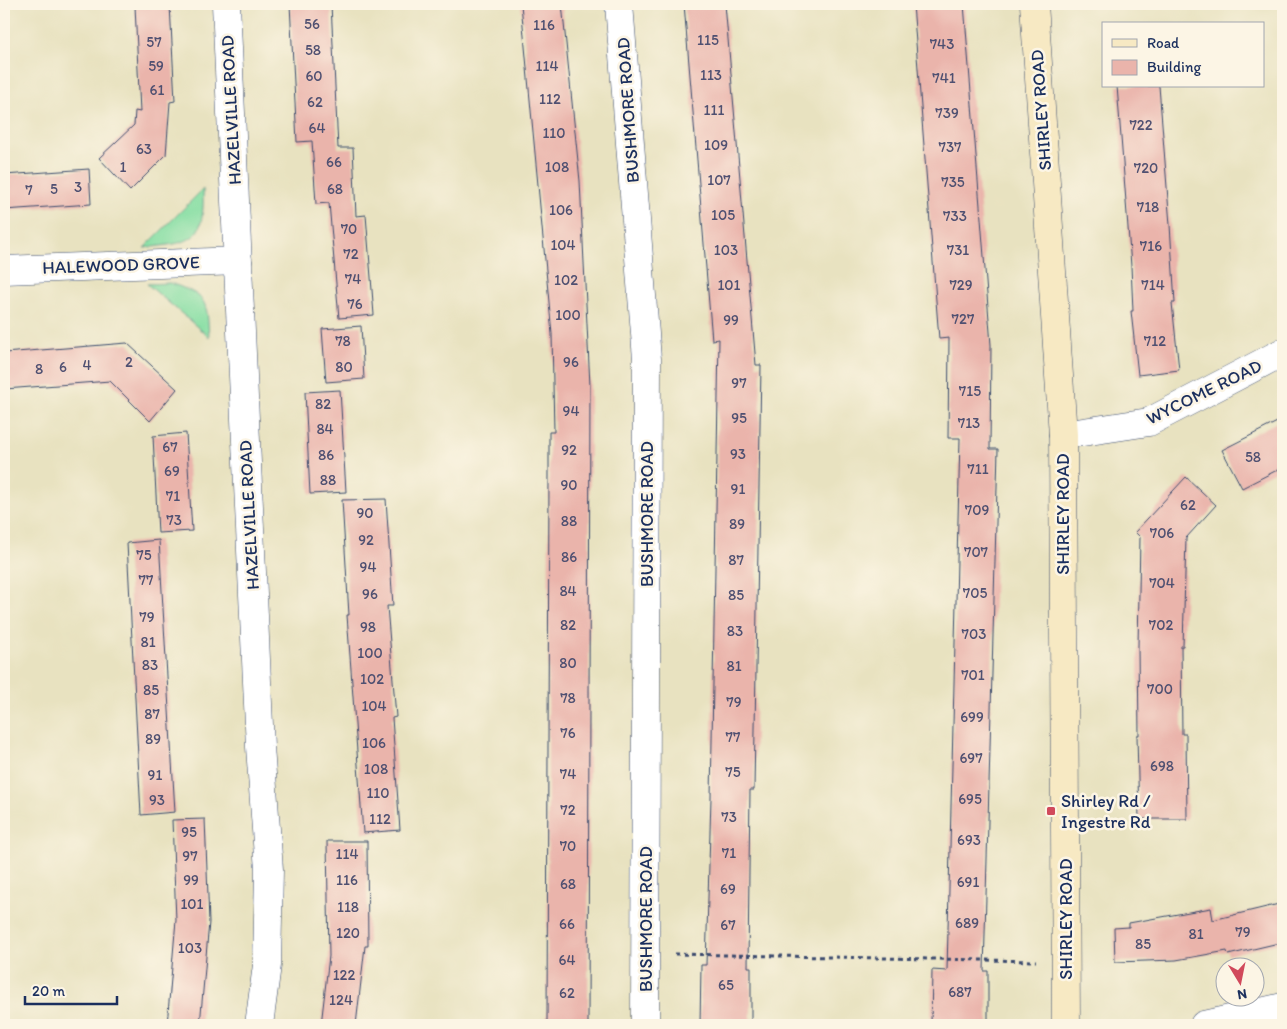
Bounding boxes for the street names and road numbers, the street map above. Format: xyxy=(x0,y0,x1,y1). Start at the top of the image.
street label: HAZELVILLE ROAD xyxy=(216,35,246,185)
street label: BUSHMORE ROAD xyxy=(612,36,644,184)
street label: SHIRLEY ROAD xyxy=(1026,49,1056,171)
street label: HALEWOOD GROVE xyxy=(42,251,200,279)
street label: WYCOME ROAD xyxy=(1143,354,1266,430)
street label: HAZELVILLE ROAD xyxy=(234,440,264,590)
street label: BUSHMORE ROAD xyxy=(636,441,658,587)
street label: SHIRLEY ROAD xyxy=(1052,453,1074,575)
street label: BUSHMORE ROAD xyxy=(635,846,657,992)
street label: SHIRLEY ROAD xyxy=(1055,858,1077,980)

